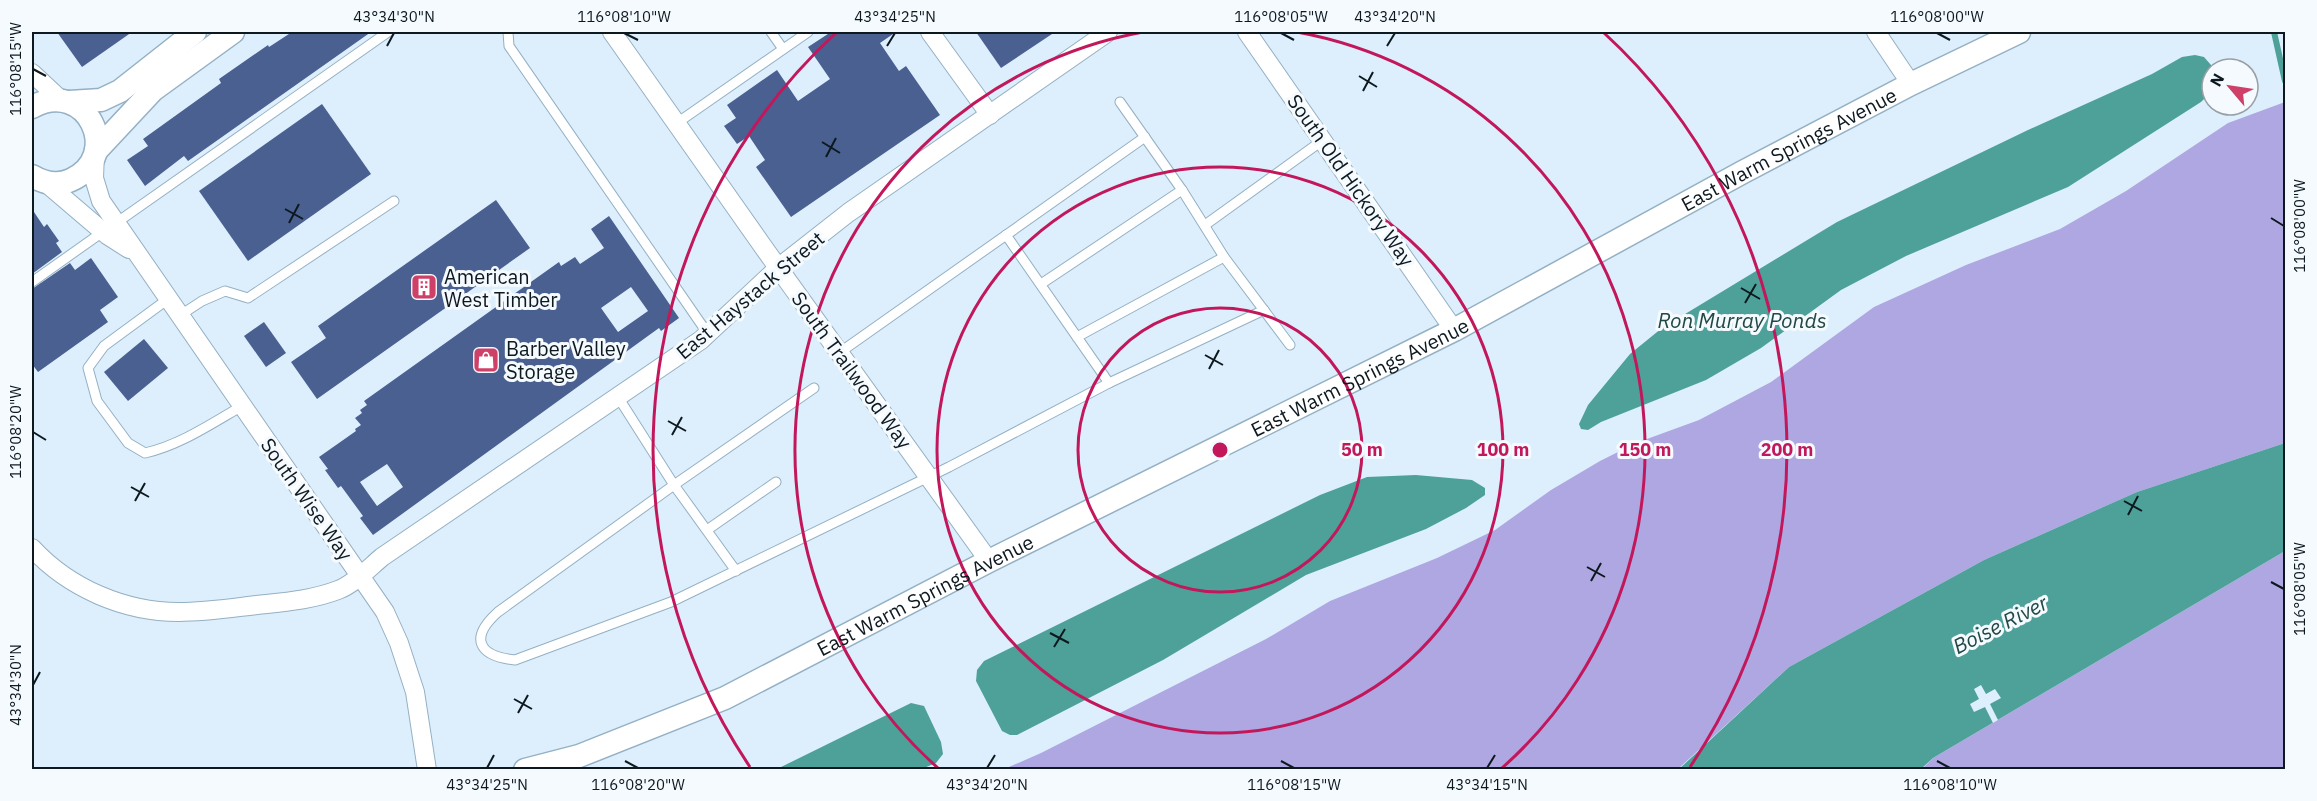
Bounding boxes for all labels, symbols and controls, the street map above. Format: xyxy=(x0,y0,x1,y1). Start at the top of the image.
text: 43°34'30"N xyxy=(353,7,435,26)
text: 116°08'10"W xyxy=(577,7,671,26)
text: 43°34'25"N xyxy=(854,7,936,26)
text: 116°08'05"W xyxy=(1234,7,1328,26)
text: 43°34'20"N xyxy=(1354,7,1436,26)
text: 116°08'00"W xyxy=(1890,7,1984,26)
text: 116°08'15"W xyxy=(6,22,25,116)
north arrow xyxy=(2200,57,2260,117)
text: N xyxy=(2205,70,2228,90)
street label: East Warm Springs Avenue xyxy=(1676,81,1901,217)
street label: South Old Hickory Way xyxy=(1281,89,1421,271)
text: 116°08'00"W xyxy=(2290,179,2309,273)
street label: East Haystack Street xyxy=(670,225,830,365)
place label: American West Timber xyxy=(444,263,558,313)
building icon: American West Timber xyxy=(409,272,439,302)
street label: South Trailwood Way xyxy=(786,286,918,454)
water label: Ron Murray Ponds xyxy=(1657,306,1827,334)
street label: East Warm Springs Avenue xyxy=(1246,311,1473,443)
place label: Barber Valley Storage xyxy=(506,335,626,385)
shop icon: Barber Valley Storage xyxy=(471,345,501,375)
text: 116°08'20"W xyxy=(6,385,25,479)
street label: South Wise Way xyxy=(255,432,359,566)
text: 50 m xyxy=(1341,438,1383,461)
text: 100 m xyxy=(1477,438,1529,461)
text: 150 m xyxy=(1619,438,1671,461)
text: 200 m xyxy=(1761,438,1813,461)
centre of rings xyxy=(1210,440,1230,460)
street label: East Warm Springs Avenue xyxy=(812,528,1038,662)
text: 116°08'05"W xyxy=(2290,542,2309,636)
water label: Boise River xyxy=(1948,588,2053,660)
text: 43°34'30"N xyxy=(6,644,25,726)
text: 43°34'25"N xyxy=(446,775,528,794)
text: 116°08'20"W xyxy=(591,775,685,794)
text: 43°34'20"N xyxy=(946,775,1028,794)
text: 116°08'15"W xyxy=(1247,775,1341,794)
text: 43°34'15"N xyxy=(1446,775,1528,794)
text: 116°08'10"W xyxy=(1903,775,1997,794)

